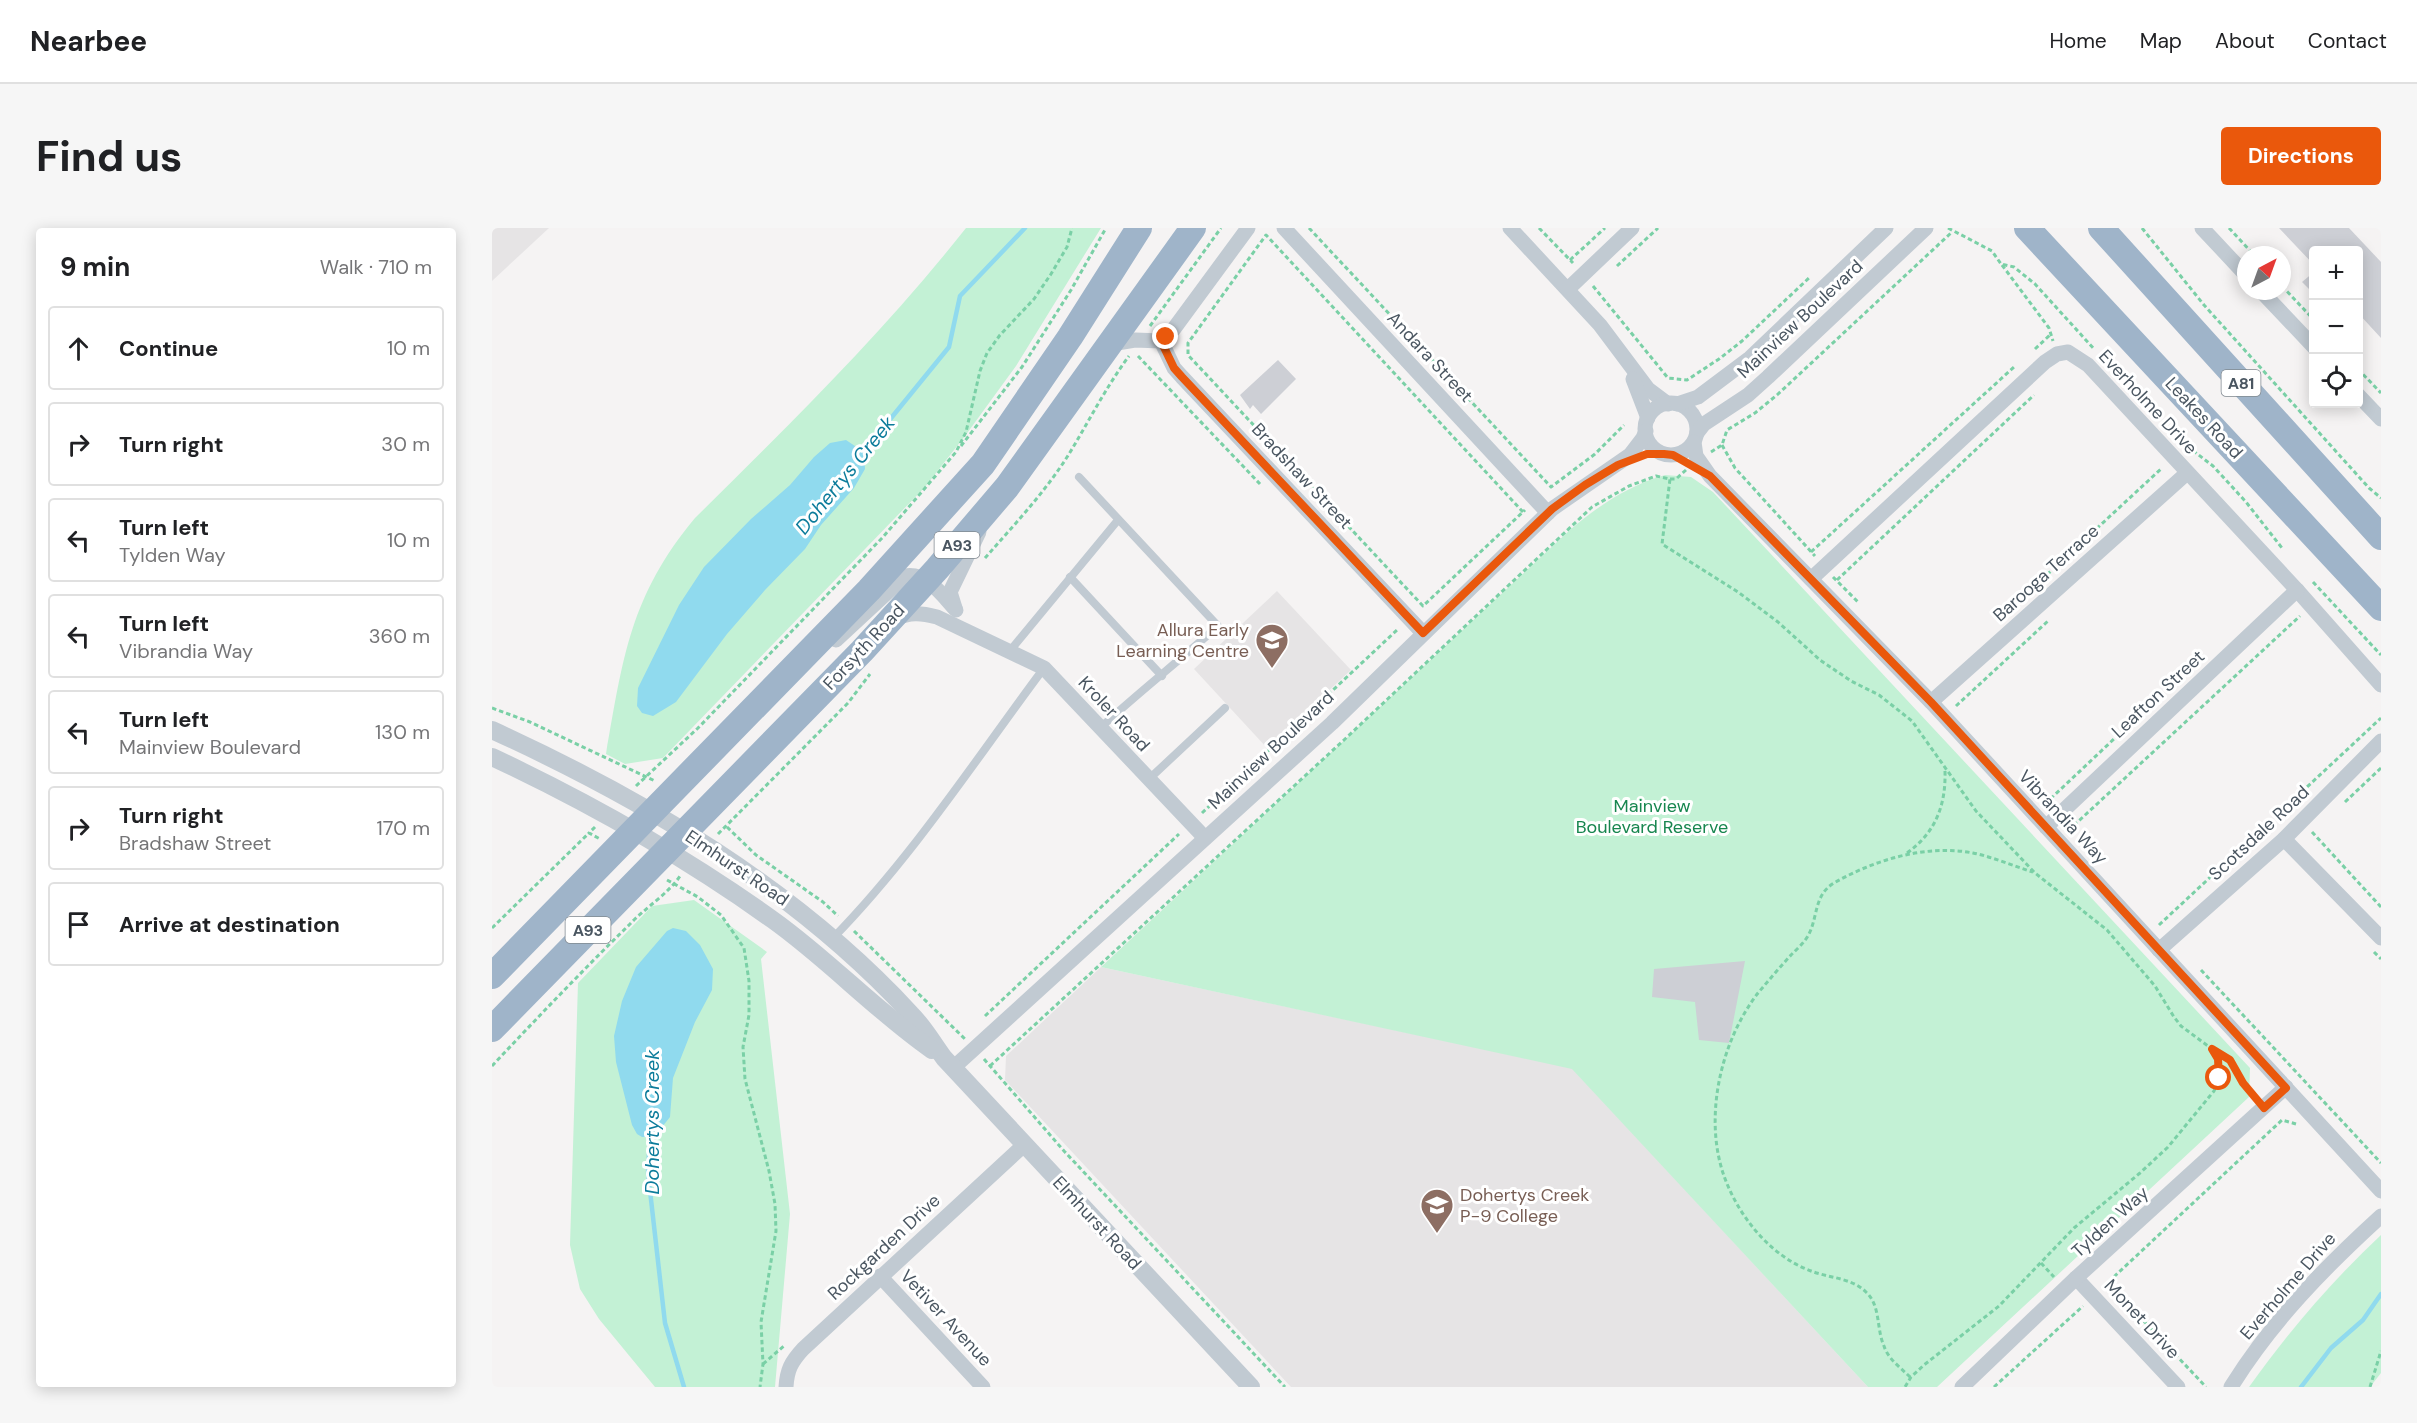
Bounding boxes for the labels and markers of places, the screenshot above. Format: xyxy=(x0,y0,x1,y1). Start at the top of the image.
place label: Allura Early Learning Centre xyxy=(1116,618,1249,663)
school or university icon: Allura Early Learning Centre xyxy=(1254,622,1290,669)
place label: Dohertys Creek P-9 College xyxy=(1460,1183,1589,1228)
school or university icon: Dohertys Creek P-9 College xyxy=(1419,1187,1455,1234)

